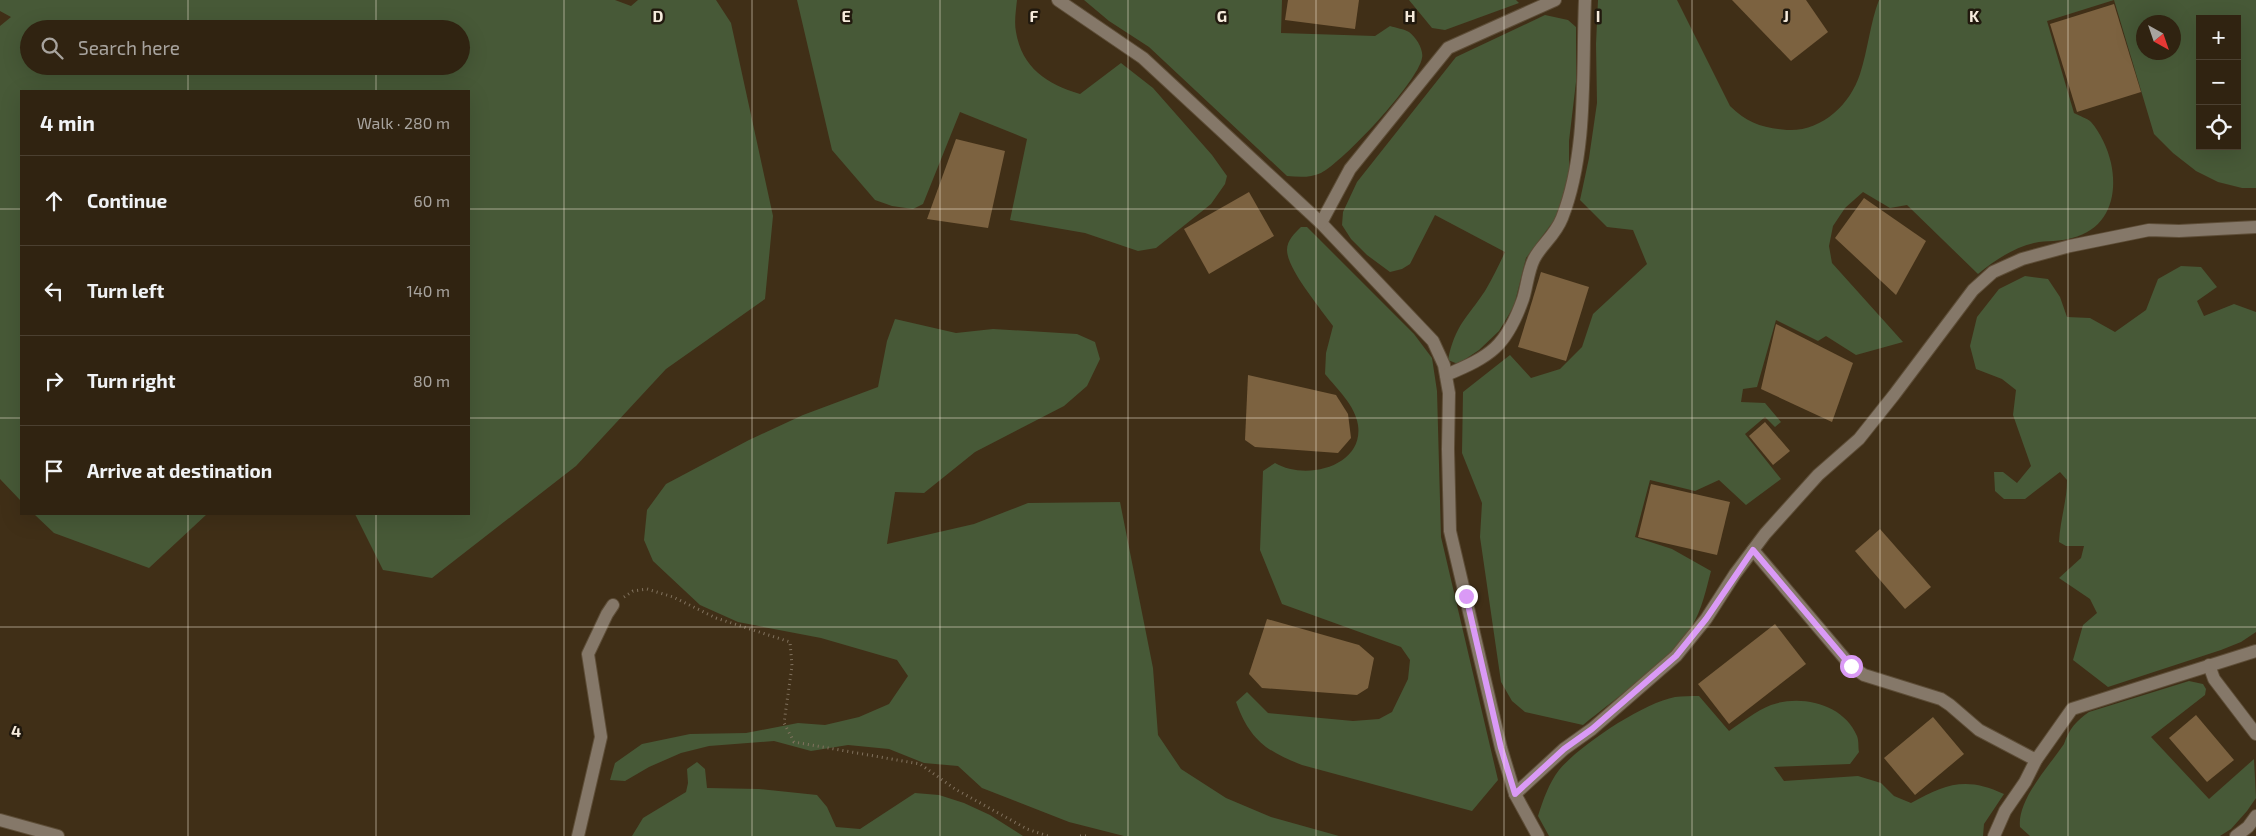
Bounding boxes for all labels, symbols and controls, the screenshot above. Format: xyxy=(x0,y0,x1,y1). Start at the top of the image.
text: D xyxy=(653,6,664,25)
text: E xyxy=(841,6,851,25)
text: F xyxy=(1030,6,1039,25)
text: G xyxy=(1217,6,1227,25)
text: H xyxy=(1404,6,1416,25)
text: I xyxy=(1596,6,1600,25)
text: J xyxy=(1783,6,1789,25)
text: K xyxy=(1969,6,1980,25)
north arrow xyxy=(2136,15,2181,60)
map controls xyxy=(2196,15,2241,150)
button: + xyxy=(2196,15,2241,60)
search box xyxy=(20,20,470,75)
icon: search xyxy=(38,34,66,62)
text: Search here xyxy=(78,36,180,59)
button: − xyxy=(2196,60,2241,105)
button: locate xyxy=(2196,105,2241,150)
text: 4 min xyxy=(40,110,95,135)
text: Walk · 280 m xyxy=(357,113,450,132)
icon: ahead xyxy=(40,187,68,215)
text: Continue xyxy=(87,189,167,212)
text: 60 m xyxy=(414,191,450,210)
icon: left xyxy=(40,277,68,305)
text: Turn left xyxy=(87,279,164,302)
text: 140 m xyxy=(407,281,450,300)
icon: right xyxy=(40,367,68,395)
text: Turn right xyxy=(87,369,175,392)
text: 80 m xyxy=(413,371,450,390)
icon: arrive xyxy=(40,457,68,485)
text: Arrive at destination xyxy=(87,459,272,482)
route end xyxy=(1455,585,1478,608)
route start xyxy=(1840,655,1863,678)
text: 4 xyxy=(11,721,21,740)

